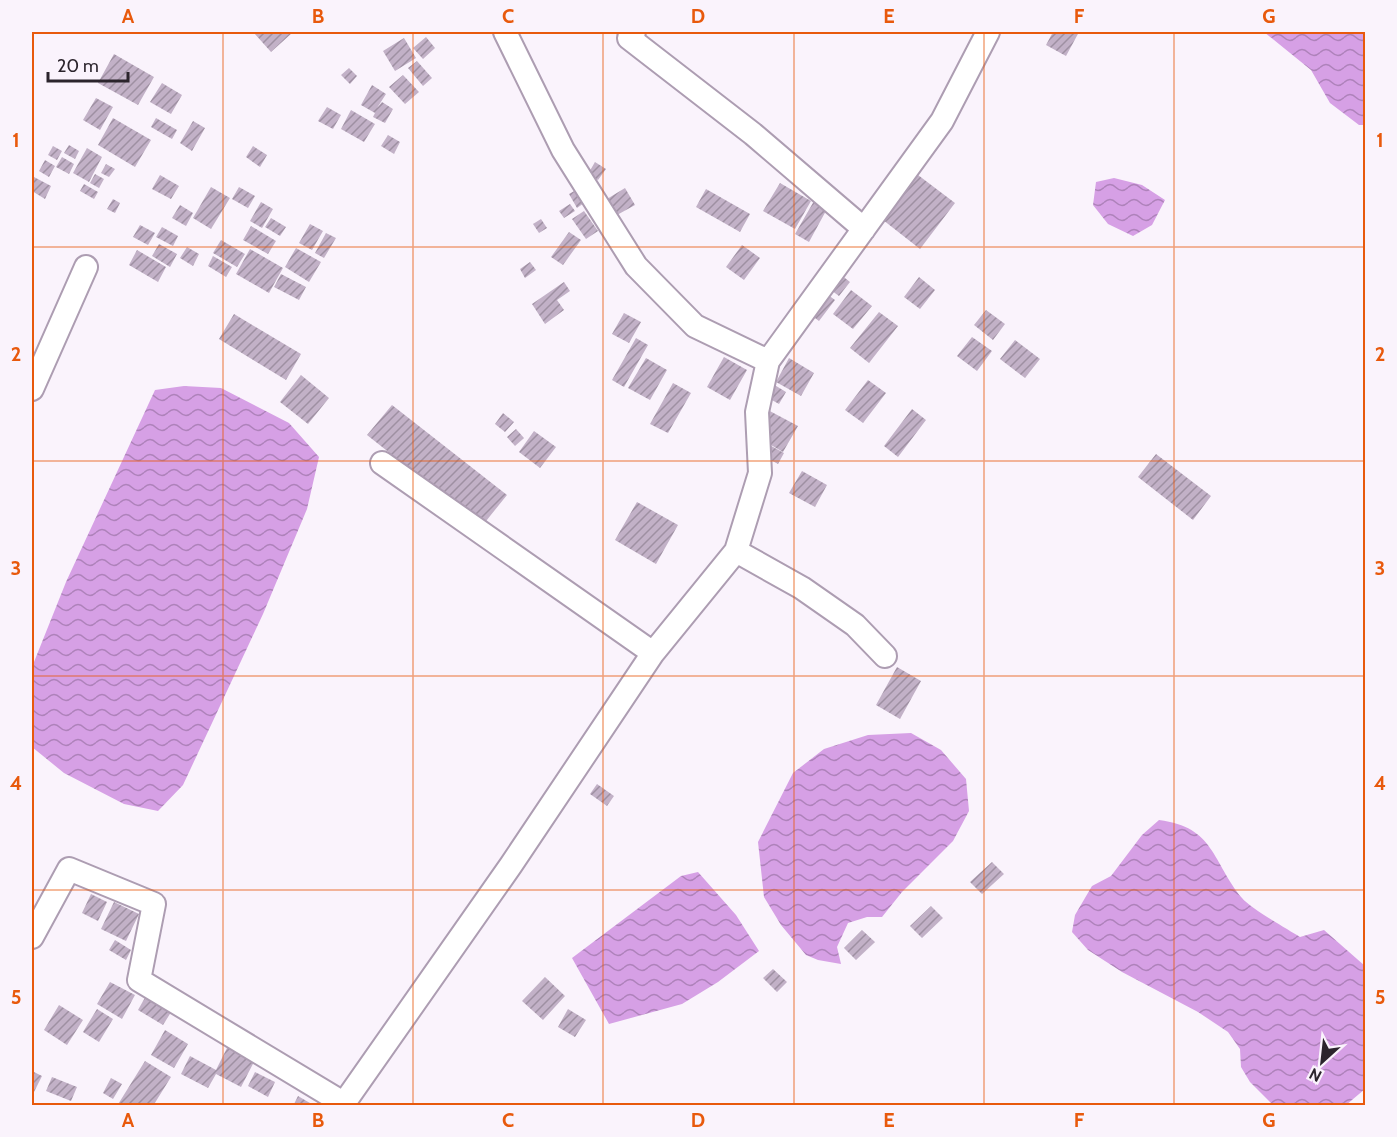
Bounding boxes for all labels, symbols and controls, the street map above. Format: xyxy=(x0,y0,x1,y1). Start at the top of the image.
text: A xyxy=(122,4,135,28)
text: B xyxy=(312,4,324,28)
text: C xyxy=(502,4,514,28)
text: D xyxy=(691,4,705,28)
text: E xyxy=(883,4,895,28)
text: F xyxy=(1074,4,1085,28)
text: G xyxy=(1262,4,1276,28)
scale bar xyxy=(48,45,128,83)
text: 20 m xyxy=(57,55,99,77)
text: 1 xyxy=(12,128,20,152)
text: 1 xyxy=(1376,128,1384,152)
text: 2 xyxy=(11,342,21,366)
text: 2 xyxy=(1375,342,1385,366)
text: 3 xyxy=(11,556,21,580)
text: 3 xyxy=(1375,556,1385,580)
text: 4 xyxy=(10,771,22,795)
text: 4 xyxy=(1374,771,1386,795)
text: 5 xyxy=(11,985,21,1009)
text: 5 xyxy=(1375,985,1385,1009)
north arrow xyxy=(1292,1032,1352,1092)
text: N xyxy=(1306,1064,1325,1086)
text: A xyxy=(122,1108,135,1132)
text: B xyxy=(312,1108,324,1132)
text: C xyxy=(502,1108,514,1132)
text: D xyxy=(691,1108,705,1132)
text: E xyxy=(883,1108,895,1132)
text: F xyxy=(1074,1108,1085,1132)
text: G xyxy=(1262,1108,1276,1132)

